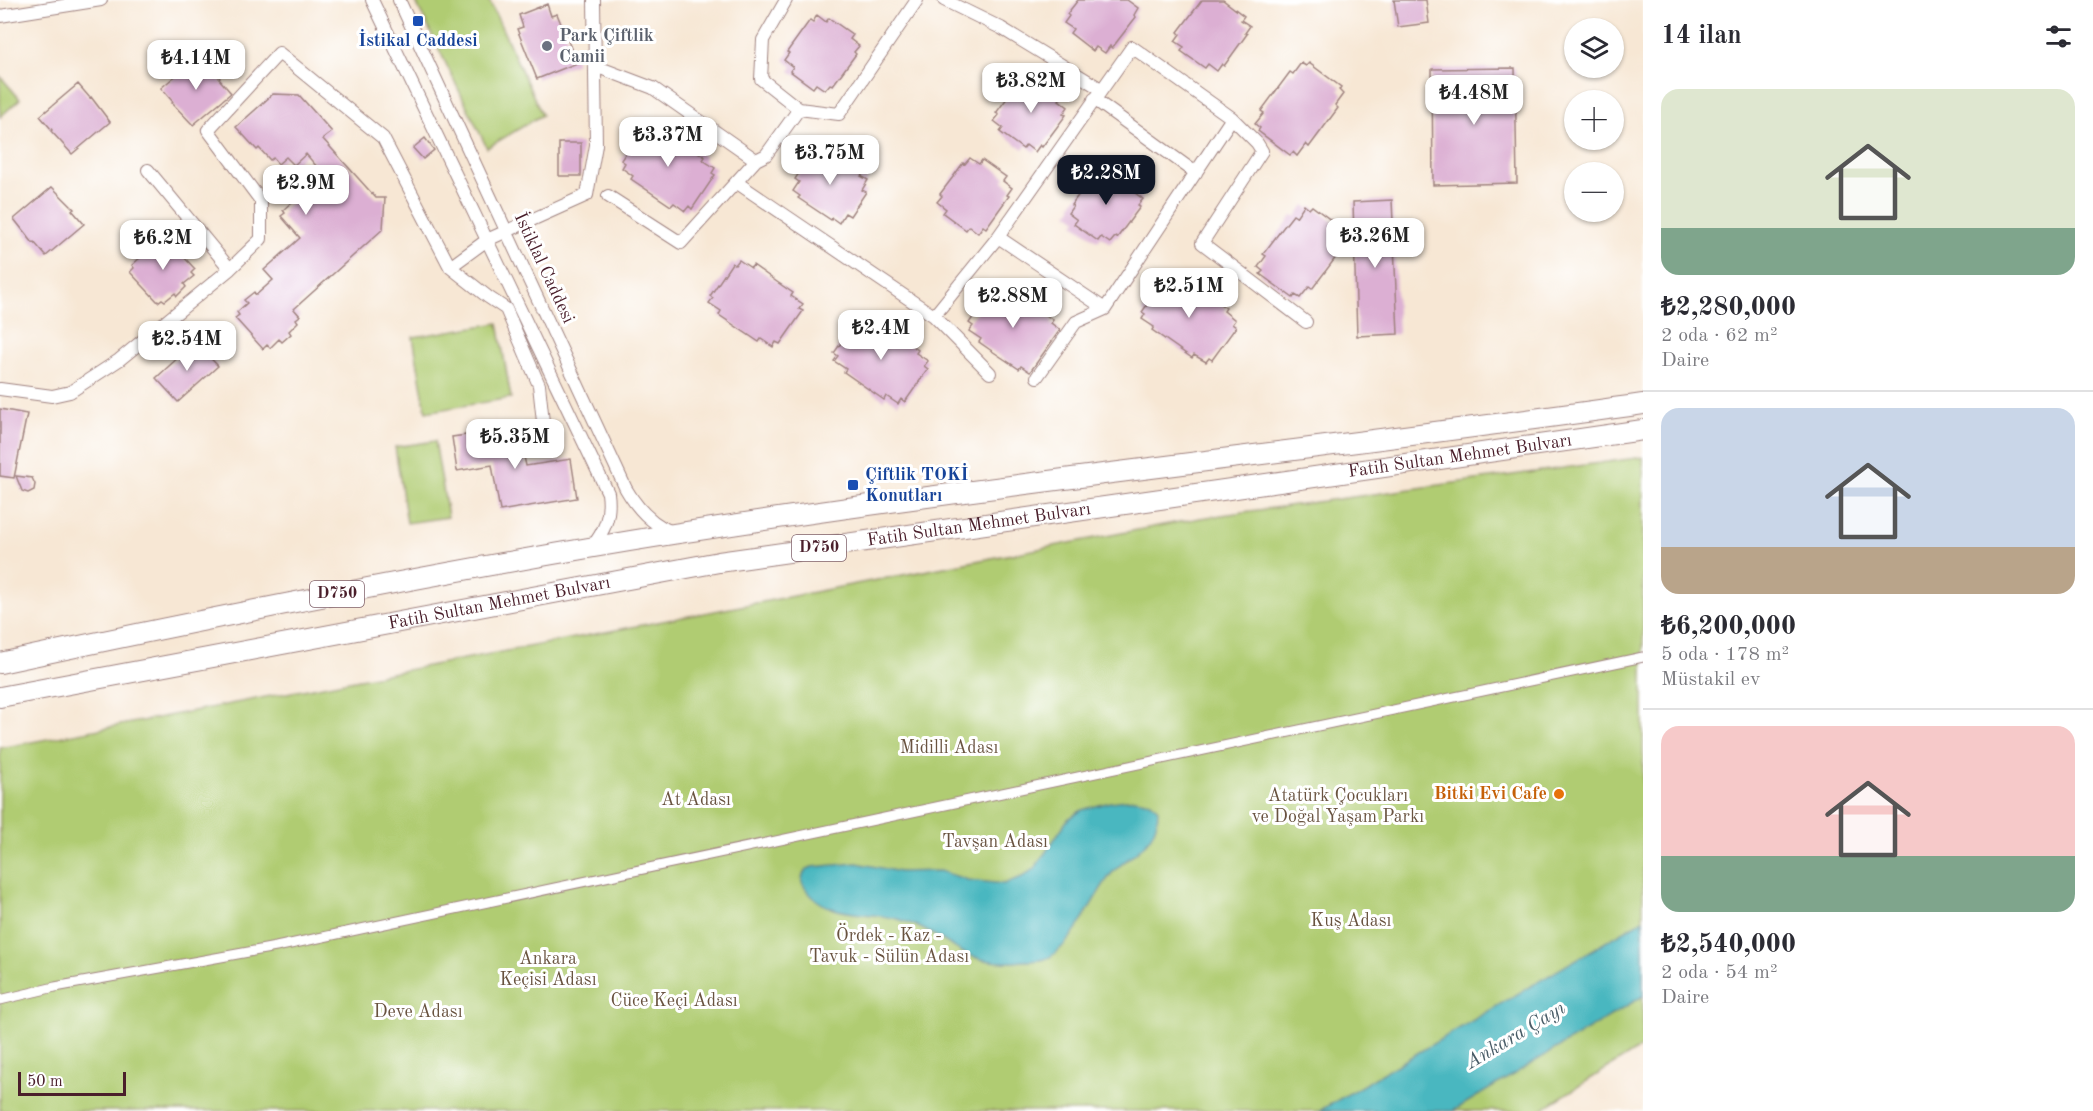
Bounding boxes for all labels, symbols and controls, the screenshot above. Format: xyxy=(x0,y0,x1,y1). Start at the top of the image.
marker: İstikal Caddesi xyxy=(411,14,425,28)
map controls xyxy=(1564,18,1624,222)
button: layers xyxy=(1564,18,1624,78)
icon: filters xyxy=(2042,20,2075,53)
text: 14 ilan xyxy=(1661,23,1742,49)
place label: Park Çiftlik Camii xyxy=(559,27,654,66)
place label: İstikal Caddesi xyxy=(358,29,478,50)
marker: Park Çiftlik Camii xyxy=(540,39,554,53)
pin: ₺4.14M xyxy=(147,40,245,91)
text: ₺4.14M xyxy=(161,49,231,69)
pin: ₺3.82M xyxy=(982,63,1080,114)
text: ₺3.82M xyxy=(996,72,1066,92)
pin: ₺4.48M xyxy=(1425,75,1523,126)
text: ₺4.48M xyxy=(1439,84,1509,104)
button: + xyxy=(1564,90,1624,150)
pin: ₺3.37M xyxy=(619,117,717,168)
text: ₺3.37M xyxy=(633,126,703,146)
icon: home xyxy=(1814,128,1922,236)
pin: ₺3.75M xyxy=(781,135,879,186)
text: ₺3.75M xyxy=(795,144,865,164)
pin: ₺2.28M xyxy=(1057,155,1155,206)
button: − xyxy=(1564,162,1624,222)
text: ₺2.28M xyxy=(1071,164,1141,184)
pin: ₺2.9M xyxy=(264,165,348,216)
text: ₺2.9M xyxy=(277,174,335,194)
street label: İstiklal Caddesi xyxy=(511,209,580,326)
pin: ₺3.26M xyxy=(1326,218,1424,269)
pin: ₺6.2M xyxy=(121,220,205,271)
text: ₺3.26M xyxy=(1340,227,1410,247)
text: ₺6.2M xyxy=(134,229,192,249)
pin: ₺2.51M xyxy=(1140,268,1238,319)
text: ₺2.51M xyxy=(1154,277,1224,297)
pin: ₺2.88M xyxy=(964,278,1062,329)
text: ₺2.88M xyxy=(978,287,1048,307)
text: ₺2,280,000 xyxy=(1661,295,1796,321)
pin: ₺2.4M xyxy=(839,310,923,361)
text: ₺2.4M xyxy=(852,319,910,339)
pin: ₺2.54M xyxy=(138,321,236,372)
text: 2 oda · 62 m² xyxy=(1661,326,1778,346)
text: ₺2.54M xyxy=(152,330,222,350)
text: Daire xyxy=(1661,351,1709,371)
pin: ₺5.35M xyxy=(466,419,564,470)
text: ₺5.35M xyxy=(480,428,550,448)
street label: Fatih Sultan Mehmet Bulvarı xyxy=(1347,431,1573,481)
icon: home xyxy=(1814,447,1922,555)
place label: Çiftlik TOKİ Konutları xyxy=(865,463,969,505)
marker: Çiftlik TOKİ Konutları xyxy=(846,478,860,492)
street label: Fatih Sultan Mehmet Bulvarı xyxy=(866,500,1092,550)
road number: D750 xyxy=(792,535,846,561)
street label: Fatih Sultan Mehmet Bulvarı xyxy=(387,574,612,633)
road number: D750 xyxy=(310,581,364,607)
text: ₺6,200,000 xyxy=(1661,614,1796,640)
text: 5 oda · 178 m² xyxy=(1661,645,1789,665)
text: Müstakil ev xyxy=(1661,670,1761,690)
park label: Midilli Adası xyxy=(900,739,998,757)
icon: home xyxy=(1814,765,1922,873)
place label: Bitki Evi Cafe xyxy=(1434,785,1547,803)
park label: Atatürk Çocukları ve Doğal Yaşam Parkı xyxy=(1252,787,1424,826)
marker: Bitki Evi Cafe xyxy=(1552,787,1566,801)
park label: At Adası xyxy=(661,791,731,809)
park label: Tavşan Adası xyxy=(942,833,1048,851)
park label: Kuş Adası xyxy=(1311,912,1392,930)
park label: Ördek - Kaz - Tavuk - Sülün Adası xyxy=(809,923,969,966)
text: ₺2,540,000 xyxy=(1661,932,1796,958)
park label: Ankara Keçisi Adası xyxy=(499,950,597,989)
text: 2 oda · 54 m² xyxy=(1661,963,1778,983)
text: Daire xyxy=(1661,988,1709,1008)
park label: Cüce Keçi Adası xyxy=(610,992,738,1010)
water label: Ankara Çayı xyxy=(1462,998,1570,1074)
park label: Deve Adası xyxy=(373,1003,463,1021)
scale bar xyxy=(18,1069,126,1096)
text: 50 m xyxy=(27,1074,63,1090)

